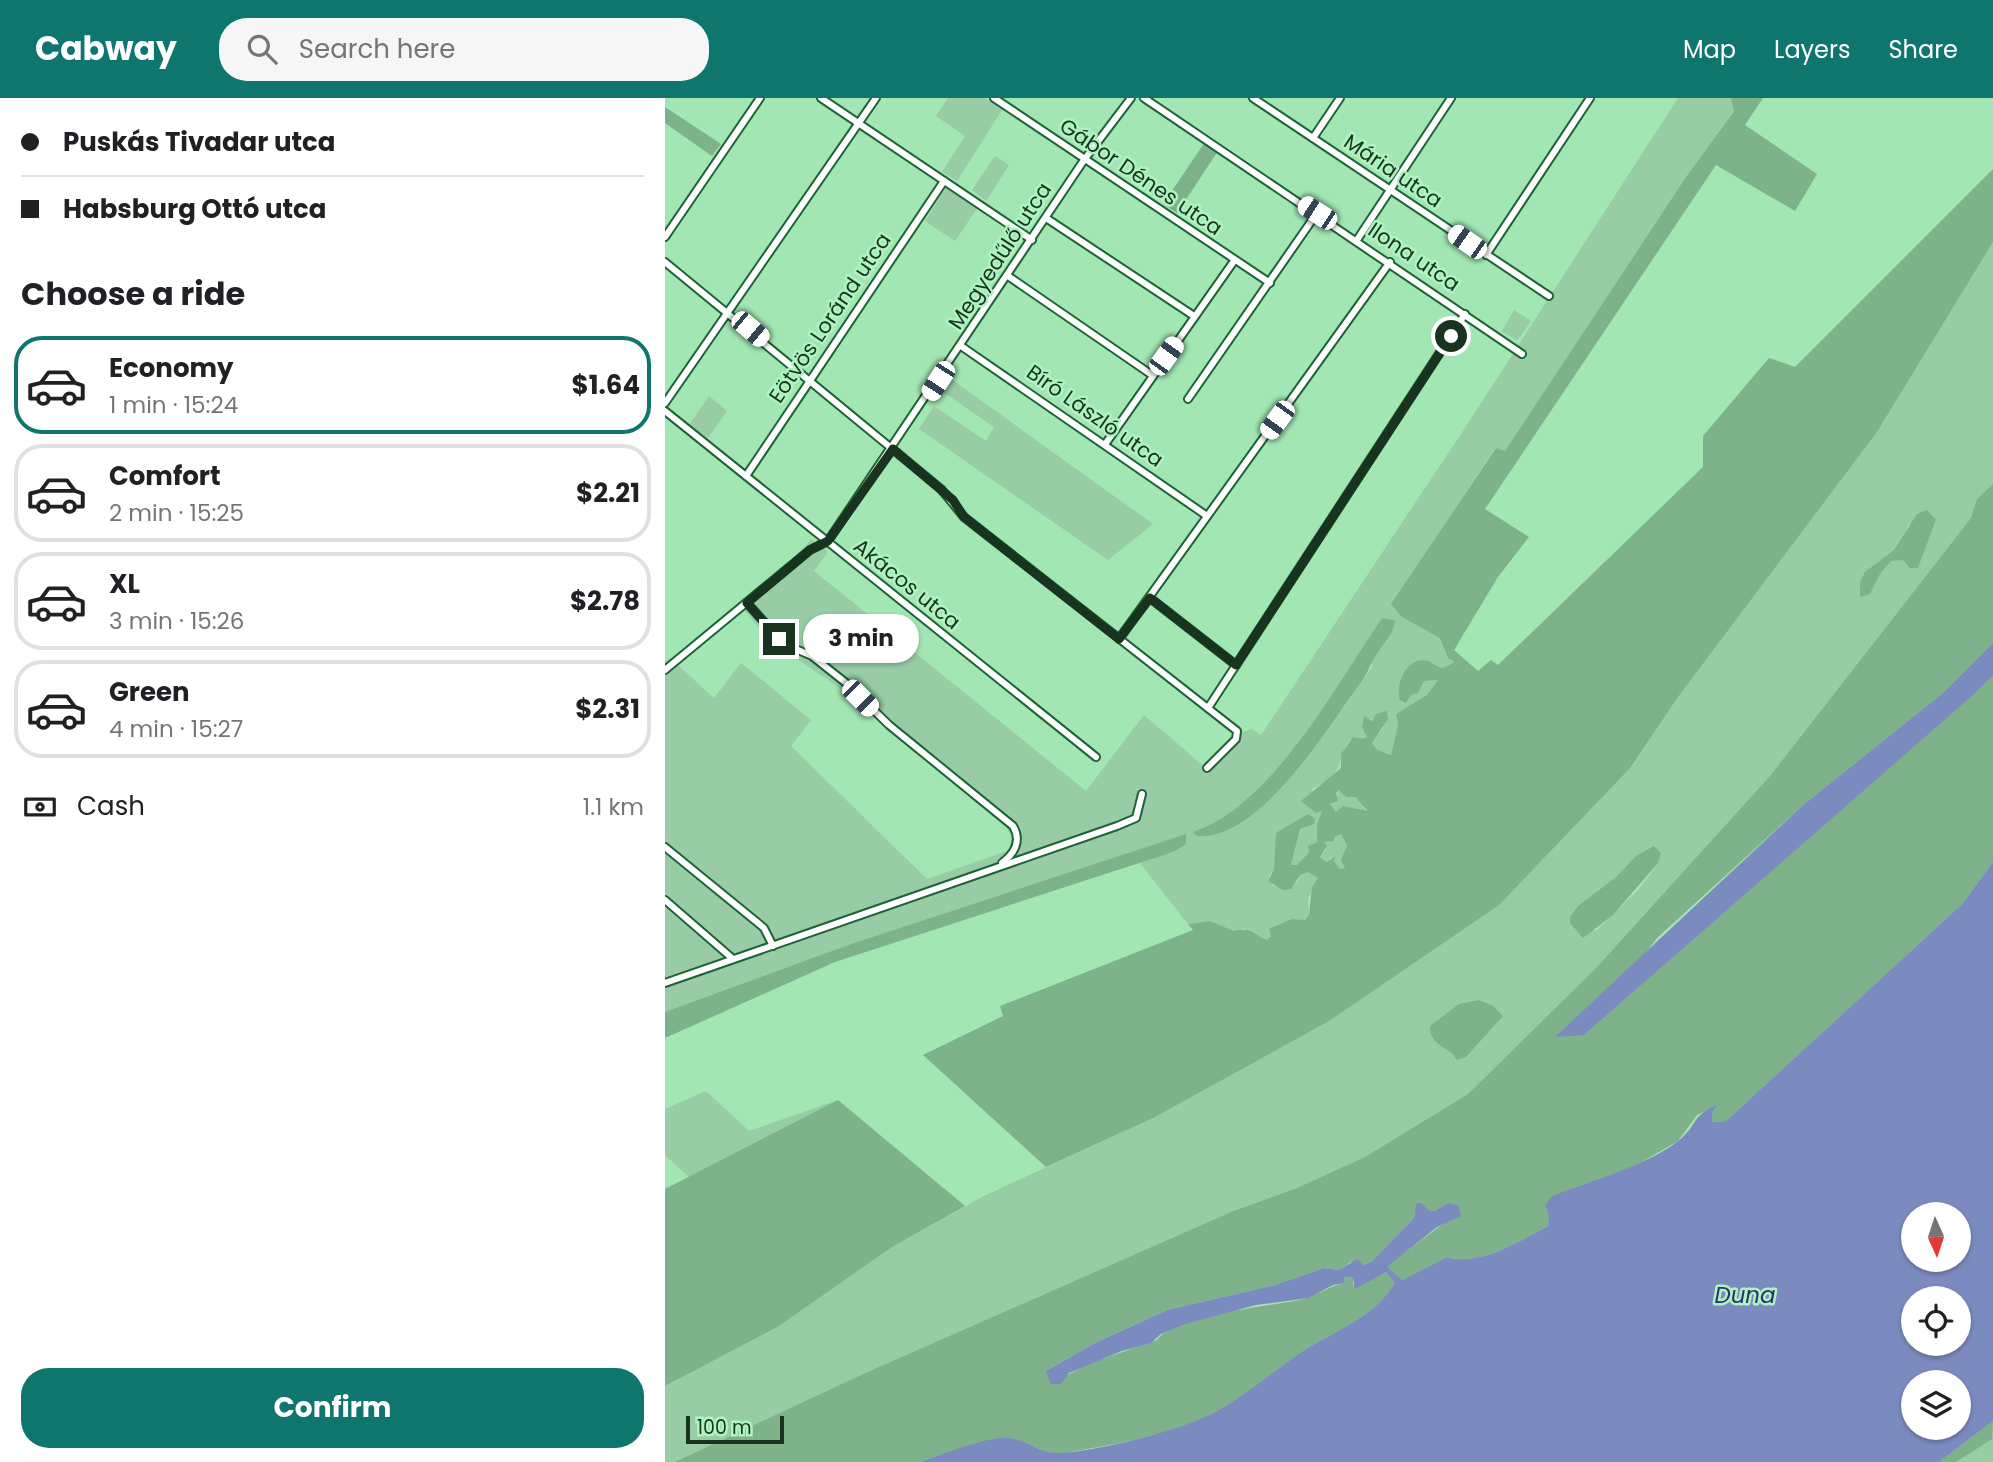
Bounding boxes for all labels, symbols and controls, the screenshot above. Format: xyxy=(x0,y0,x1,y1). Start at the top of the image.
search box xyxy=(219,18,709,81)
text: Cabway xyxy=(35,25,177,72)
icon: search xyxy=(243,30,281,68)
text: Search here xyxy=(299,31,455,67)
text: Map xyxy=(1683,33,1736,66)
text: Layers xyxy=(1774,33,1850,66)
text: Share xyxy=(1888,33,1958,66)
street label: Gábor Dénes utca xyxy=(1054,111,1228,242)
text: Puskás Tivadar utca xyxy=(63,124,335,160)
street label: Mária utca xyxy=(1338,127,1448,214)
street label: Megyedűlő utca xyxy=(941,177,1058,335)
text: Habsburg Ottó utca xyxy=(63,191,326,227)
car xyxy=(1294,193,1341,233)
street label: Ilona utca xyxy=(1363,215,1466,298)
car xyxy=(1444,221,1491,263)
street label: Eötvös Loránd utca xyxy=(762,227,897,409)
text: Choose a ride xyxy=(21,271,245,316)
car xyxy=(728,307,773,351)
route start xyxy=(1435,320,1467,352)
car xyxy=(1146,333,1187,379)
text: Economy xyxy=(109,350,233,386)
icon: car xyxy=(25,354,88,417)
car xyxy=(918,358,959,404)
street label: Bíró László utca xyxy=(1021,358,1170,474)
text: $1.64 xyxy=(572,367,640,403)
text: 1 min · 15:24 xyxy=(109,389,238,421)
car xyxy=(1257,397,1298,443)
text: Comfort xyxy=(109,458,221,494)
icon: car xyxy=(25,462,88,525)
text: $2.21 xyxy=(576,475,640,511)
text: 2 min · 15:25 xyxy=(109,497,244,529)
street label: Akácos utca xyxy=(848,531,967,636)
text: XL xyxy=(109,566,140,602)
icon: car xyxy=(25,570,88,633)
text: $2.78 xyxy=(570,583,640,619)
text: 3 min · 15:26 xyxy=(109,605,244,637)
callout: 3 min xyxy=(803,614,919,664)
text: 3 min xyxy=(828,622,894,654)
route end xyxy=(763,623,795,655)
text: Green xyxy=(109,674,190,710)
car xyxy=(838,676,883,720)
icon: car xyxy=(25,678,88,741)
text: $2.31 xyxy=(575,691,640,727)
text: 4 min · 15:27 xyxy=(109,713,243,745)
icon: cash xyxy=(21,788,59,826)
text: Cash xyxy=(77,788,145,824)
text: 1.1 km xyxy=(583,791,644,823)
north arrow xyxy=(1901,1202,1971,1272)
map controls xyxy=(1901,1202,1971,1440)
water label: Duna xyxy=(1714,1279,1776,1311)
button: locate xyxy=(1901,1286,1971,1356)
button: Confirm xyxy=(21,1368,644,1448)
button: layers xyxy=(1901,1370,1971,1440)
scale bar xyxy=(686,1413,784,1445)
text: 100 m xyxy=(697,1414,752,1441)

